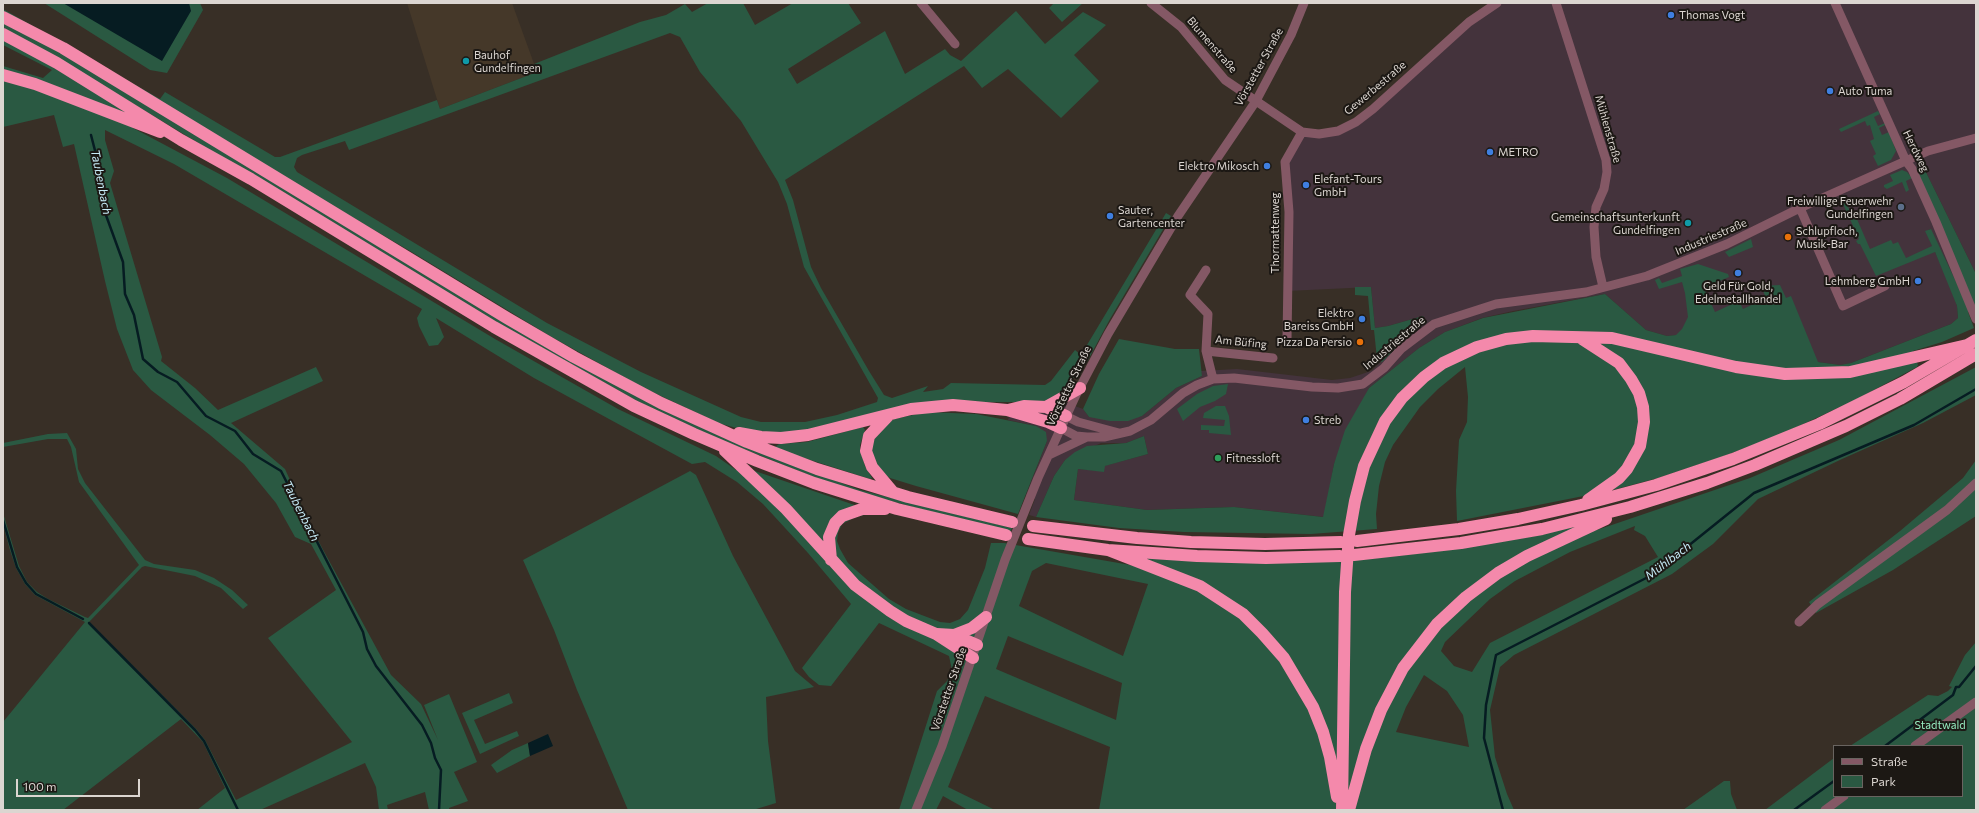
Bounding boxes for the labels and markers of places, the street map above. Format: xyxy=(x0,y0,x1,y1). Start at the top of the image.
place label: Thomas Vogt xyxy=(1679,8,1745,22)
marker: Thomas Vogt xyxy=(1666,10,1676,20)
place label: Bauhof Gundelfingen xyxy=(474,48,541,74)
marker: Bauhof Gundelfingen xyxy=(461,56,471,66)
place label: Auto Tuma xyxy=(1838,84,1892,98)
marker: Auto Tuma xyxy=(1825,86,1835,96)
place label: METRO xyxy=(1498,145,1538,159)
marker: METRO xyxy=(1485,147,1495,157)
place label: Elektro Mikosch xyxy=(1178,159,1259,173)
marker: Elektro Mikosch xyxy=(1262,161,1272,171)
place label: Elefant-Tours GmbH xyxy=(1314,172,1382,198)
marker: Elefant-Tours GmbH xyxy=(1301,180,1311,190)
place label: Freiwillige Feuerwehr Gundelfingen xyxy=(1787,194,1893,220)
marker: Freiwillige Feuerwehr Gundelfingen xyxy=(1896,202,1906,212)
place label: Sauter, Gartencenter xyxy=(1118,203,1185,229)
place label: Gemeinschaftsunterkunft Gundelfingen xyxy=(1551,210,1680,236)
marker: Sauter, Gartencenter xyxy=(1105,211,1115,221)
marker: Gemeinschaftsunterkunft Gundelfingen xyxy=(1683,218,1693,228)
place label: Schlupfloch, Musik-Bar xyxy=(1796,224,1858,250)
marker: Schlupfloch, Musik-Bar xyxy=(1783,232,1793,242)
marker: Geld Für Gold, Edelmetallhandel xyxy=(1733,268,1743,278)
place label: Lehmberg GmbH xyxy=(1825,274,1910,288)
marker: Lehmberg GmbH xyxy=(1913,276,1923,286)
place label: Geld Für Gold, Edelmetallhandel xyxy=(1695,279,1781,305)
place label: Elektro Bareiss GmbH xyxy=(1284,306,1354,332)
marker: Elektro Bareiss GmbH xyxy=(1357,314,1367,324)
place label: Pizza Da Persio xyxy=(1276,335,1352,349)
marker: Pizza Da Persio xyxy=(1355,337,1365,347)
place label: Streb xyxy=(1314,413,1341,427)
marker: Streb xyxy=(1301,415,1311,425)
place label: Fitnessloft xyxy=(1226,451,1280,465)
marker: Fitnessloft xyxy=(1213,453,1223,463)

